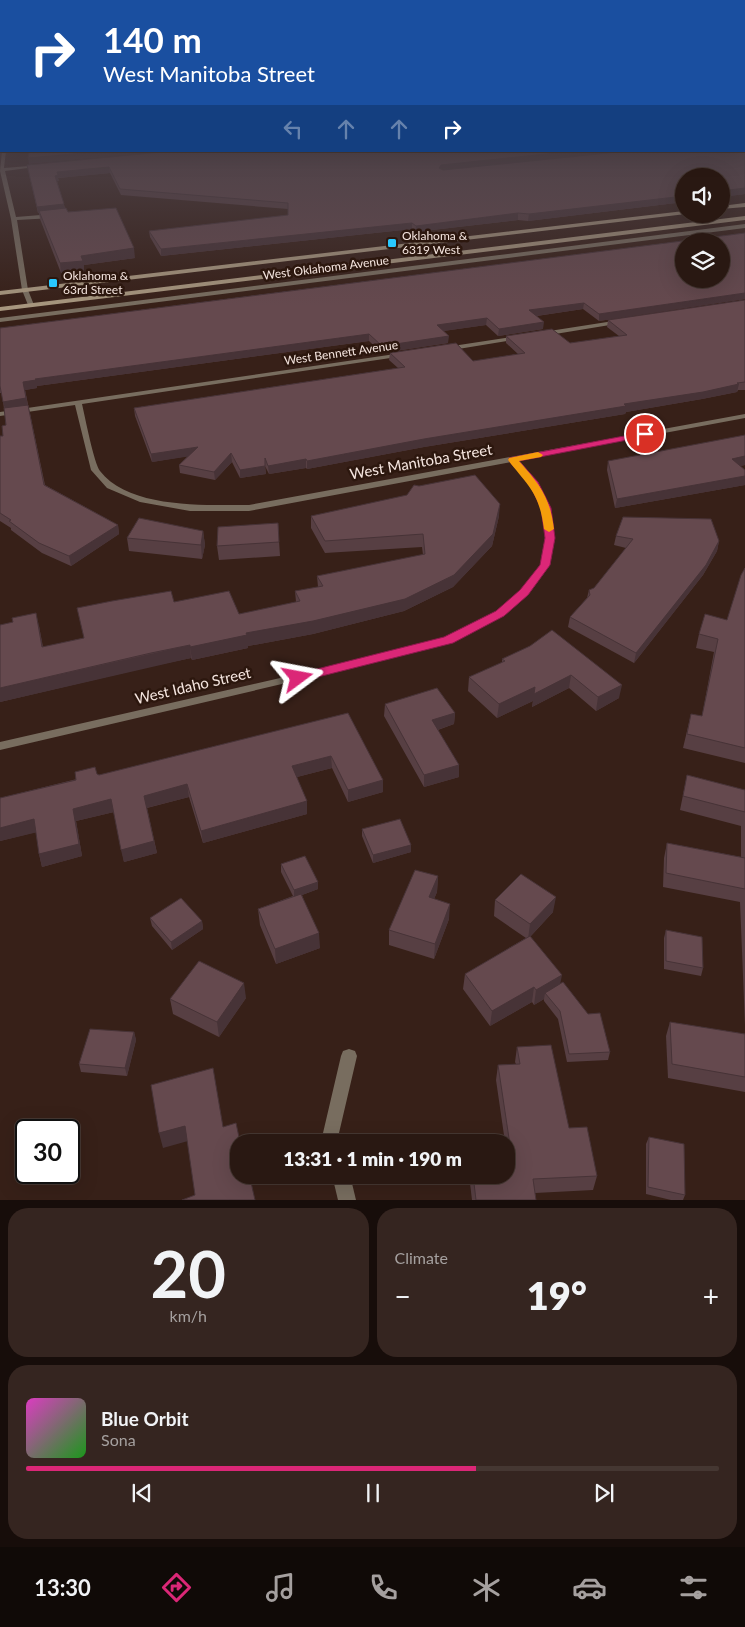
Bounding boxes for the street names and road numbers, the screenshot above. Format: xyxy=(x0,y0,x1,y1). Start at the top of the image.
street label: West Oklahoma Avenue xyxy=(262,252,390,283)
street label: West Bennett Avenue xyxy=(283,337,399,368)
street label: West Manitoba Street xyxy=(348,440,494,482)
street label: West Idaho Street xyxy=(133,663,253,707)

